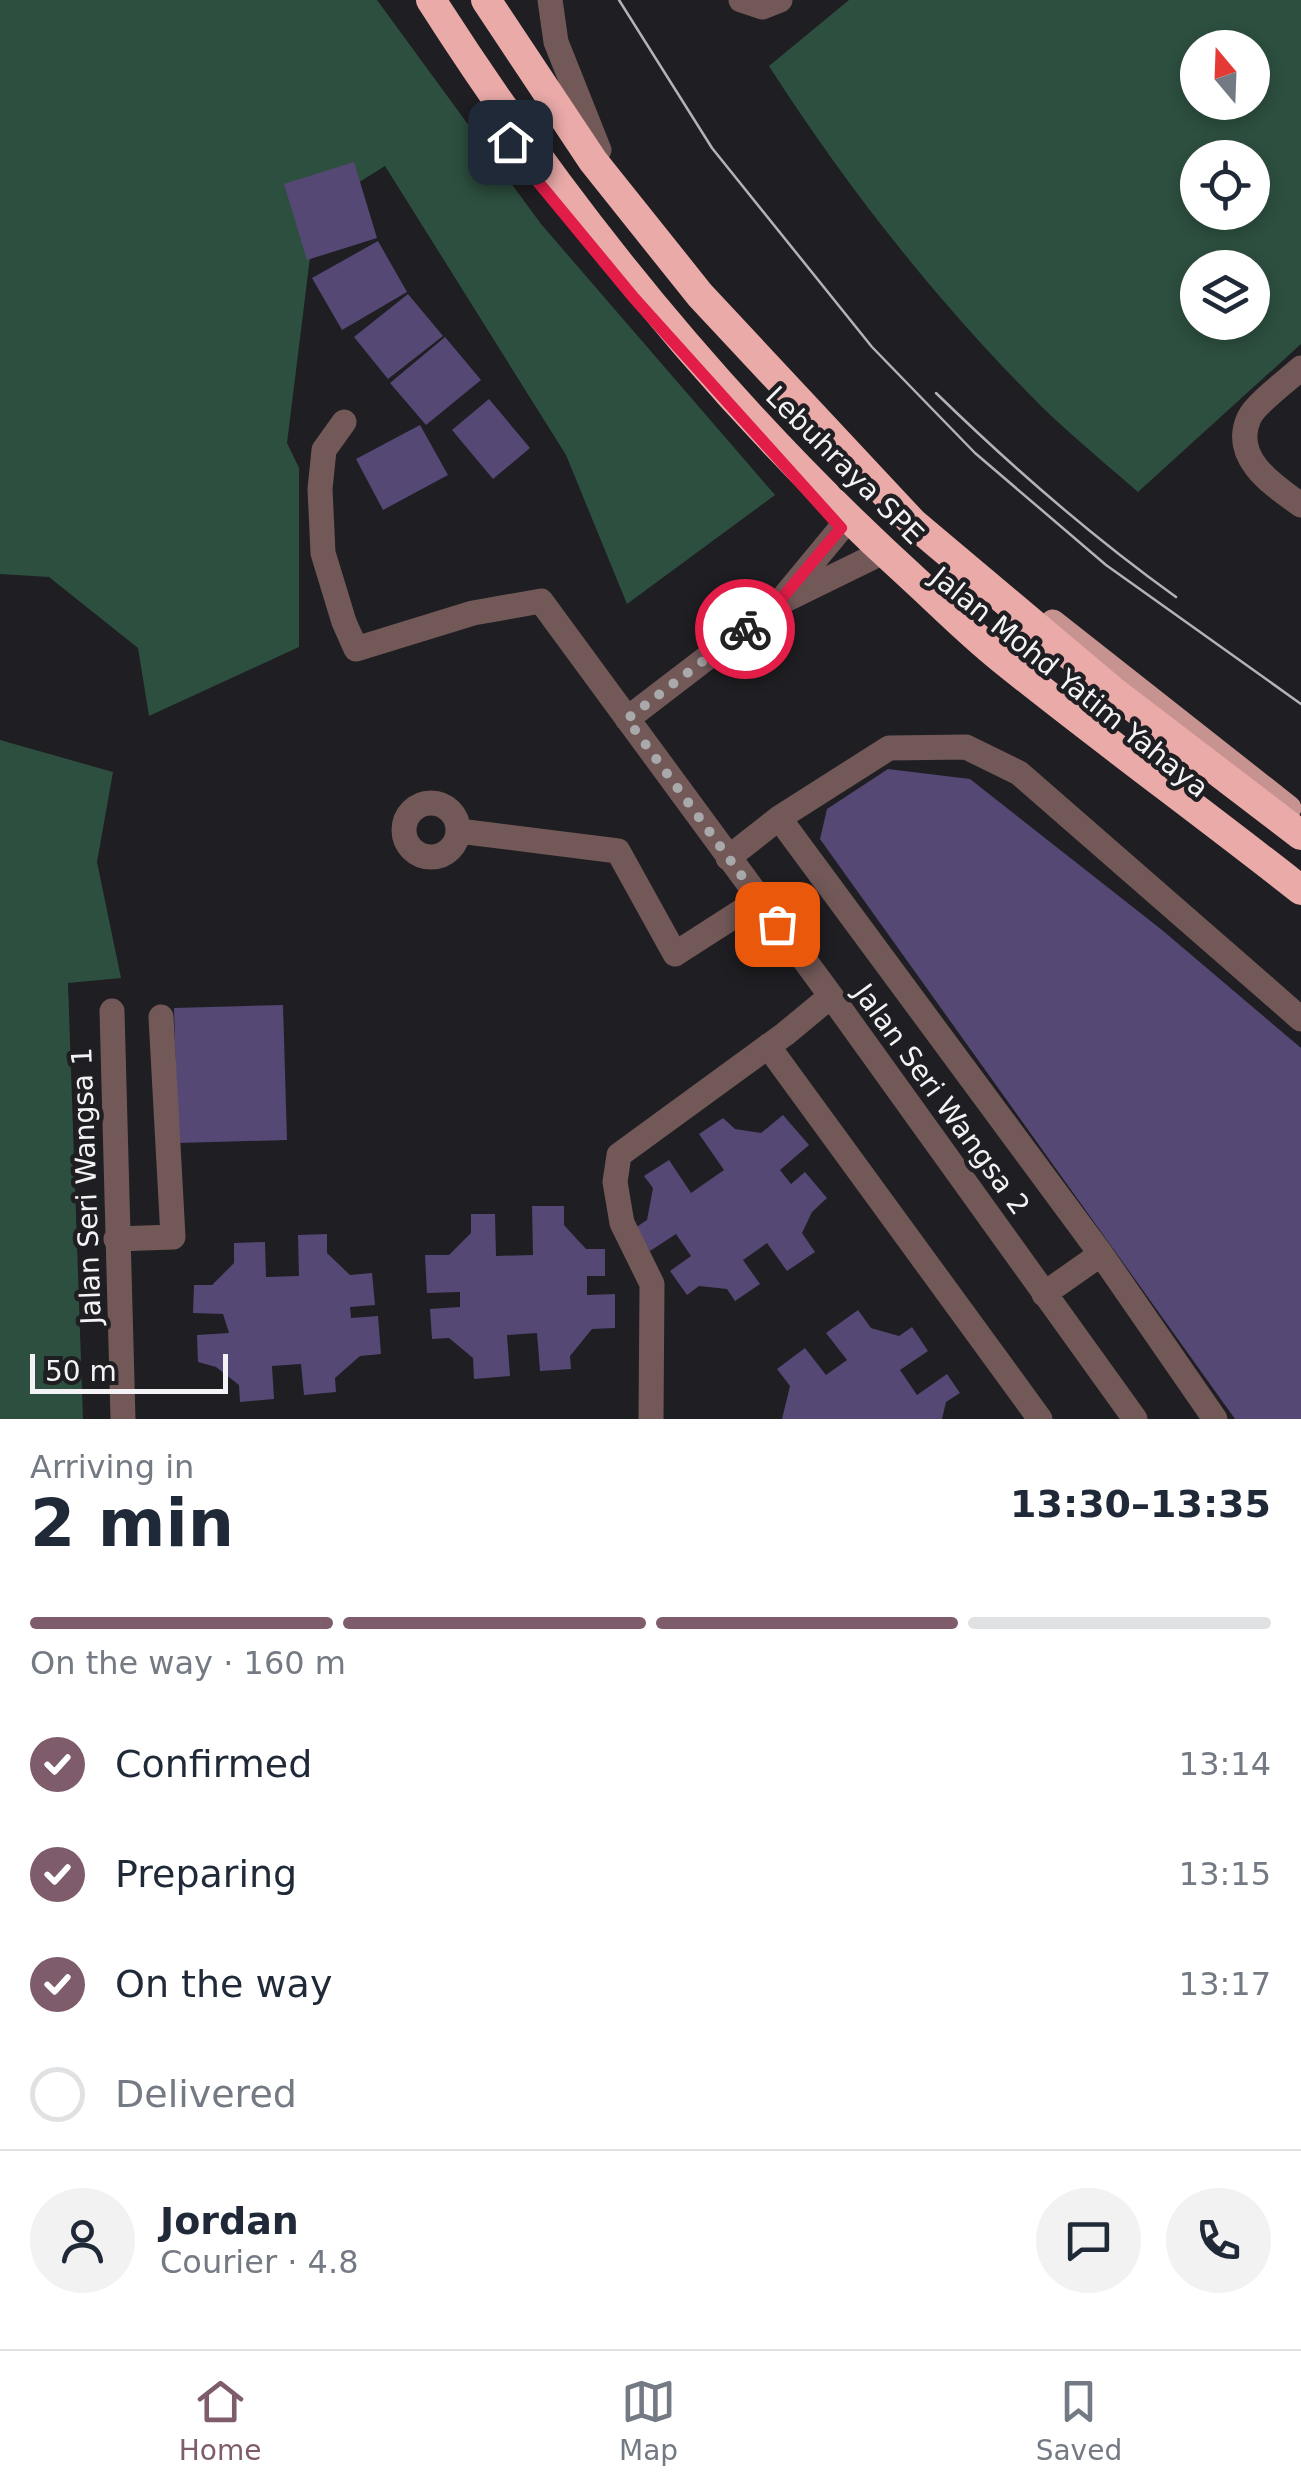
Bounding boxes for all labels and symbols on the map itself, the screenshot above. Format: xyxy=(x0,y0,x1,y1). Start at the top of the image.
north arrow xyxy=(1180,30,1270,120)
pin xyxy=(468,100,553,185)
street label: Lebuhraya SPE xyxy=(759,380,930,551)
street label: Jalan Mohd Yatim Yahaya xyxy=(923,559,1215,804)
courier xyxy=(695,579,795,679)
pin xyxy=(735,882,820,967)
street label: Jalan Seri Wangsa 2 xyxy=(846,976,1036,1221)
street label: Jalan Seri Wangsa 1 xyxy=(65,1047,108,1327)
scale bar xyxy=(30,1349,228,1394)

